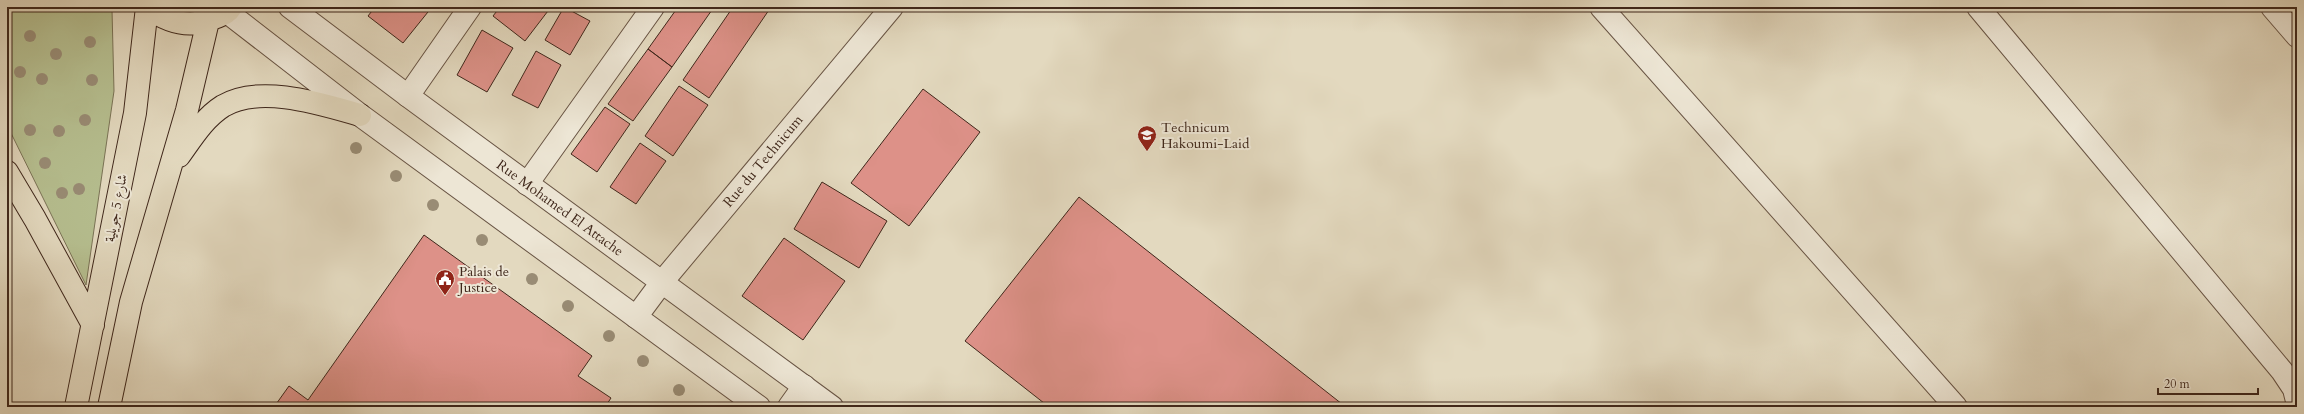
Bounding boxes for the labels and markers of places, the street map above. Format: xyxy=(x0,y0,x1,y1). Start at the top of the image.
place label: Technicum Hakoumi-Laid xyxy=(1161,118,1250,153)
school or university icon: Technicum Hakoumi-Laid xyxy=(1136,124,1158,152)
place label: Palais de Justice xyxy=(457,262,509,297)
public building icon: Palais de Justice xyxy=(434,268,456,296)

